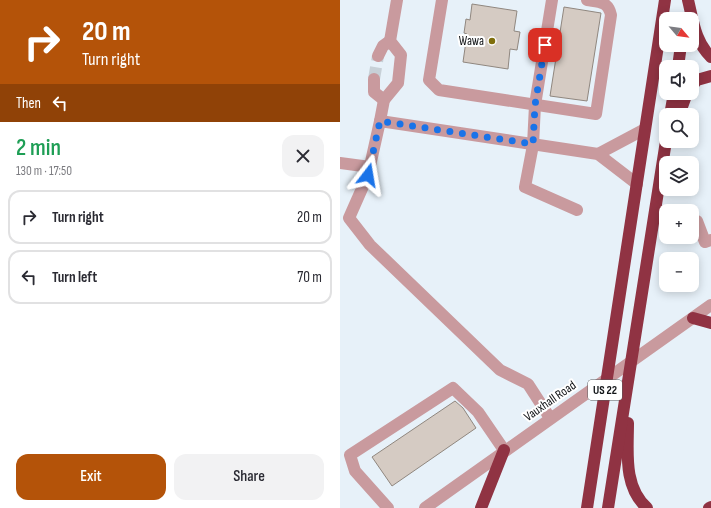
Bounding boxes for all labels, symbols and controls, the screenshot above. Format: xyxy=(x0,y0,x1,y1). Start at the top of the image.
north arrow xyxy=(659,12,699,52)
map controls xyxy=(659,12,699,292)
text: 20 m xyxy=(82,15,131,48)
icon: right xyxy=(16,16,68,68)
pin xyxy=(528,28,562,62)
place label: Wawa xyxy=(459,33,484,49)
icon: arrive xyxy=(534,34,556,56)
marker: Wawa xyxy=(487,36,497,46)
text: Turn right xyxy=(82,49,140,70)
button: sound xyxy=(659,60,699,100)
icon: left xyxy=(49,92,71,114)
text: Then xyxy=(16,94,41,113)
button: search xyxy=(659,108,699,148)
text: 2 min xyxy=(16,133,61,162)
button: close xyxy=(282,135,324,177)
position arrow xyxy=(347,154,389,196)
button: layers xyxy=(659,156,699,196)
text: 130 m · 17:50 xyxy=(16,163,72,179)
button: + xyxy=(659,204,699,244)
icon: right xyxy=(18,206,40,228)
text: Turn right xyxy=(52,208,104,227)
text: 20 m xyxy=(297,208,322,227)
button: − xyxy=(659,252,699,292)
icon: left xyxy=(18,266,40,288)
text: Turn left xyxy=(52,268,97,287)
text: 70 m xyxy=(297,268,322,287)
street label: Vauxhall Road xyxy=(521,377,579,425)
road number: US 22 xyxy=(588,380,622,400)
button: Exit xyxy=(16,454,166,500)
button: Share xyxy=(174,454,324,500)

